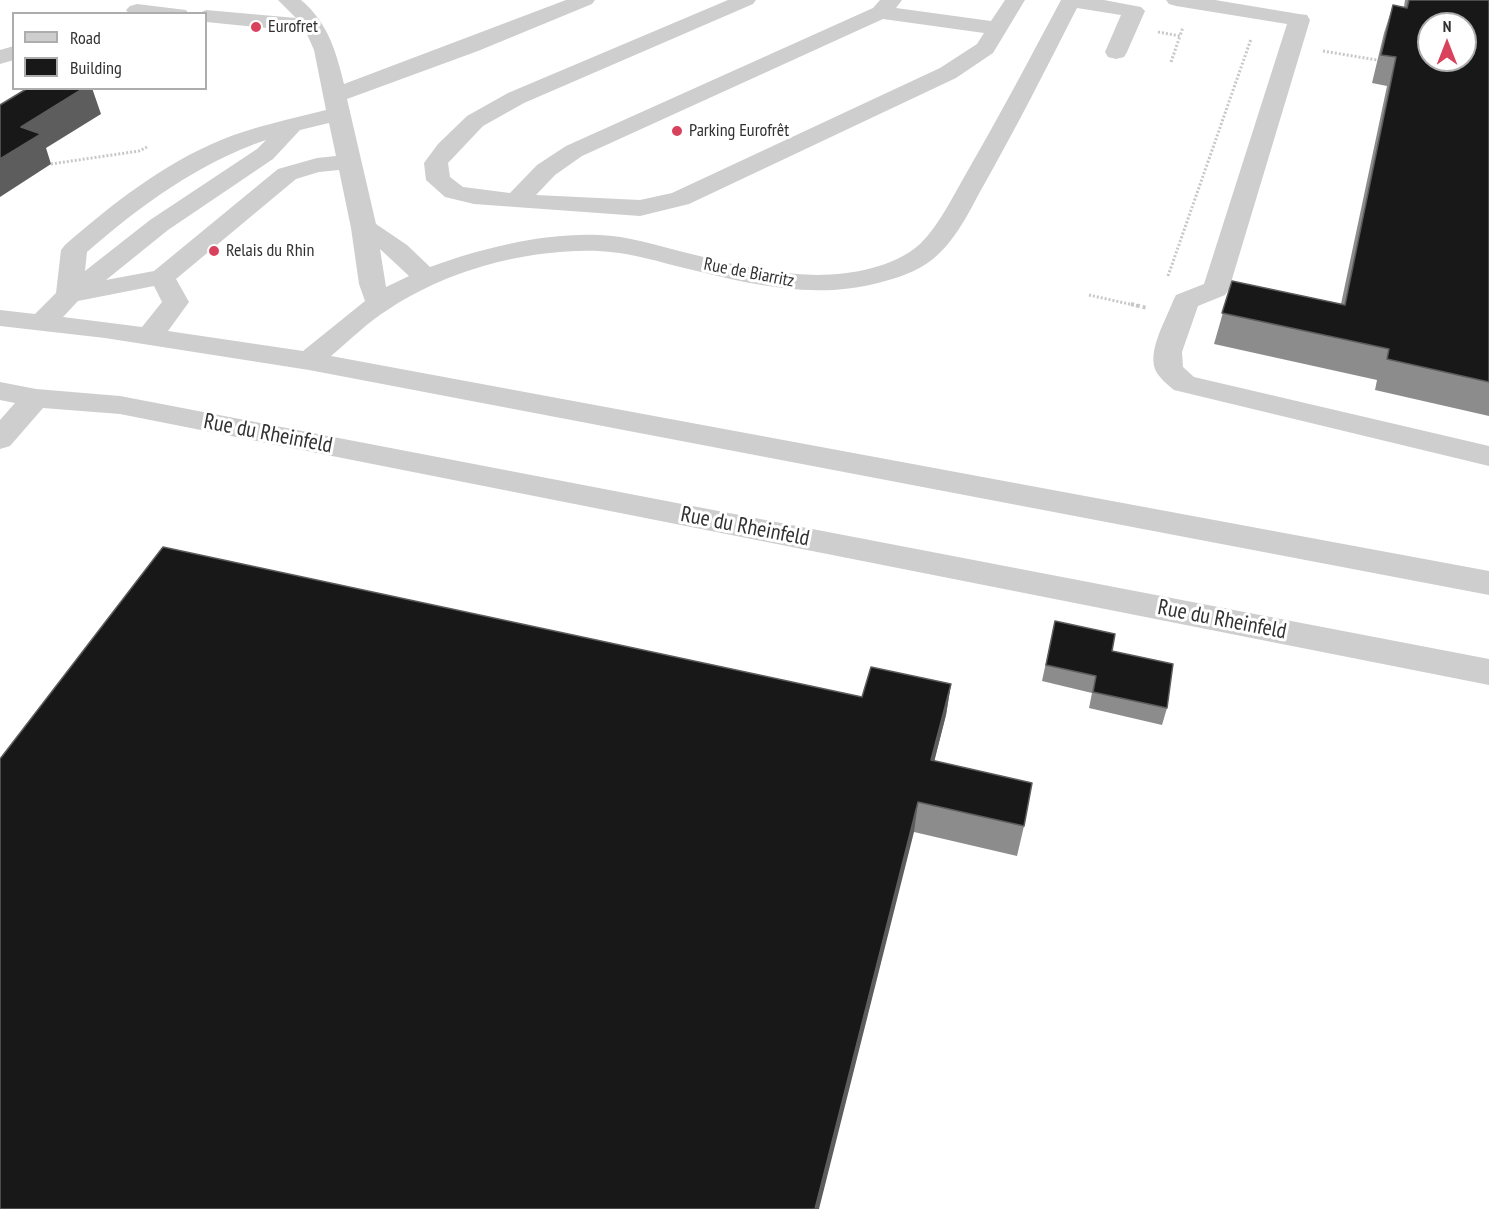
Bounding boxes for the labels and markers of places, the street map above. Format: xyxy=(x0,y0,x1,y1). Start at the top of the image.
place label: Eurofret xyxy=(268,16,318,38)
marker: Eurofret xyxy=(249,20,263,34)
place label: Parking Eurofrêt xyxy=(689,120,789,142)
marker: Parking Eurofrêt xyxy=(670,124,684,138)
place label: Relais du Rhin xyxy=(226,240,314,262)
marker: Relais du Rhin xyxy=(207,244,221,258)

